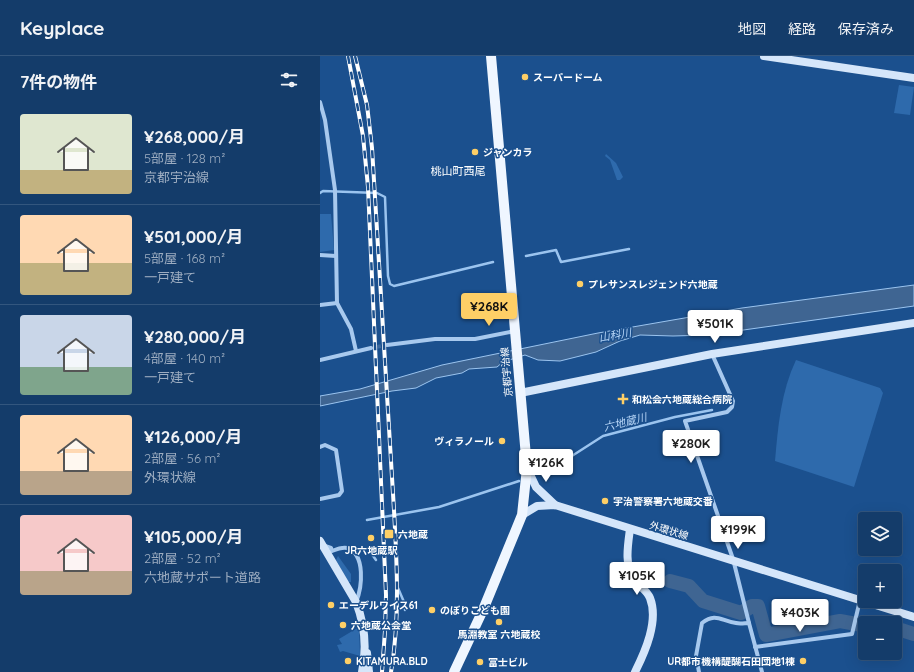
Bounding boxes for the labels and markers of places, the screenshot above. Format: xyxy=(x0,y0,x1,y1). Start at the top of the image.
place label: スーパードーム xyxy=(533,71,603,84)
marker: スーパードーム xyxy=(520,72,530,82)
place label: ジャンカラ xyxy=(483,146,533,159)
marker: ジャンカラ xyxy=(470,147,480,157)
place label: プレサンスレジェンド六地蔵 xyxy=(588,278,718,291)
marker: プレサンスレジェンド六地蔵 xyxy=(575,279,585,289)
pin: ¥268K xyxy=(461,293,517,327)
pin: ¥501K xyxy=(687,310,743,344)
marker: 和松会六地蔵総合病院 xyxy=(617,393,629,405)
place label: 和松会六地蔵総合病院 xyxy=(632,393,732,406)
pin: ¥280K xyxy=(663,430,719,464)
place label: ヴィラノール xyxy=(434,435,494,448)
marker: ヴィラノール xyxy=(497,436,507,446)
pin: ¥126K xyxy=(518,449,574,483)
place label: 宇治警察署六地蔵交番 xyxy=(613,495,713,508)
marker: 宇治警察署六地蔵交番 xyxy=(600,496,610,506)
pin: ¥199K xyxy=(710,516,766,550)
marker: 六地蔵 xyxy=(383,528,395,540)
place label: 六地蔵 xyxy=(398,528,428,541)
marker: JR六地蔵駅 xyxy=(366,533,376,543)
place label: JR六地蔵駅 xyxy=(345,544,398,557)
pin: ¥105K xyxy=(609,562,665,596)
place label: エーデルワイス61 xyxy=(339,599,418,612)
pin: ¥403K xyxy=(772,599,828,633)
marker: エーデルワイス61 xyxy=(326,600,336,610)
place label: のぼりこども園 xyxy=(440,604,510,617)
marker: のぼりこども園 xyxy=(427,605,437,615)
marker: 馬淵教室 六地蔵校 xyxy=(494,617,504,627)
place label: 六地蔵公会堂 xyxy=(351,619,411,632)
marker: 六地蔵公会堂 xyxy=(338,620,348,630)
place label: 馬淵教室 六地蔵校 xyxy=(458,628,540,641)
place label: KITAMURA.BLD xyxy=(356,655,428,668)
place label: UR都市機構醍醐石田団地1棟 xyxy=(667,655,795,668)
marker: KITAMURA.BLD xyxy=(343,656,353,666)
place label: 富士ビル xyxy=(488,656,528,669)
marker: UR都市機構醍醐石田団地1棟 xyxy=(798,656,808,666)
marker: 富士ビル xyxy=(475,657,485,667)

